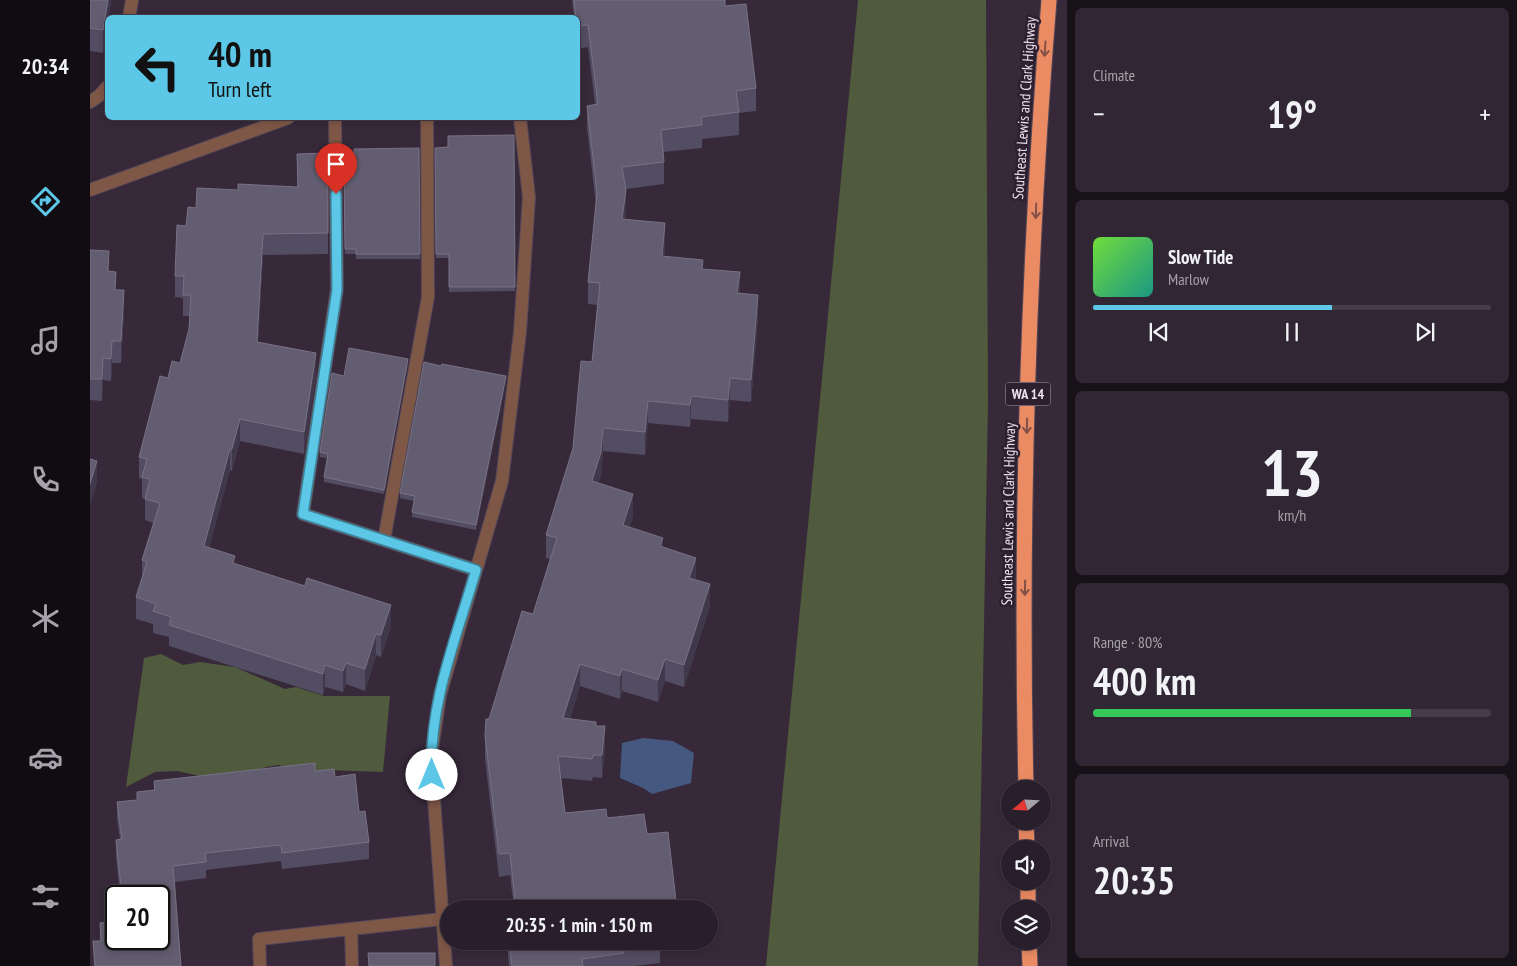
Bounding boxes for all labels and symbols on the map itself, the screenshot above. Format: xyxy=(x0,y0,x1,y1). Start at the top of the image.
street label: Southeast Lewis and Clark Highway xyxy=(1008,16,1040,200)
one-way arrow xyxy=(1040,40,1050,56)
pin xyxy=(315,143,357,194)
one-way arrow xyxy=(1031,203,1040,219)
road number: WA 14 xyxy=(1006,382,1050,406)
one-way arrow xyxy=(1022,417,1032,433)
street label: Southeast Lewis and Clark Highway xyxy=(997,422,1019,606)
one-way arrow xyxy=(1020,580,1029,596)
position arrow xyxy=(405,748,457,800)
north arrow xyxy=(1001,780,1051,830)
speed limit sign: 20 xyxy=(105,885,170,950)

